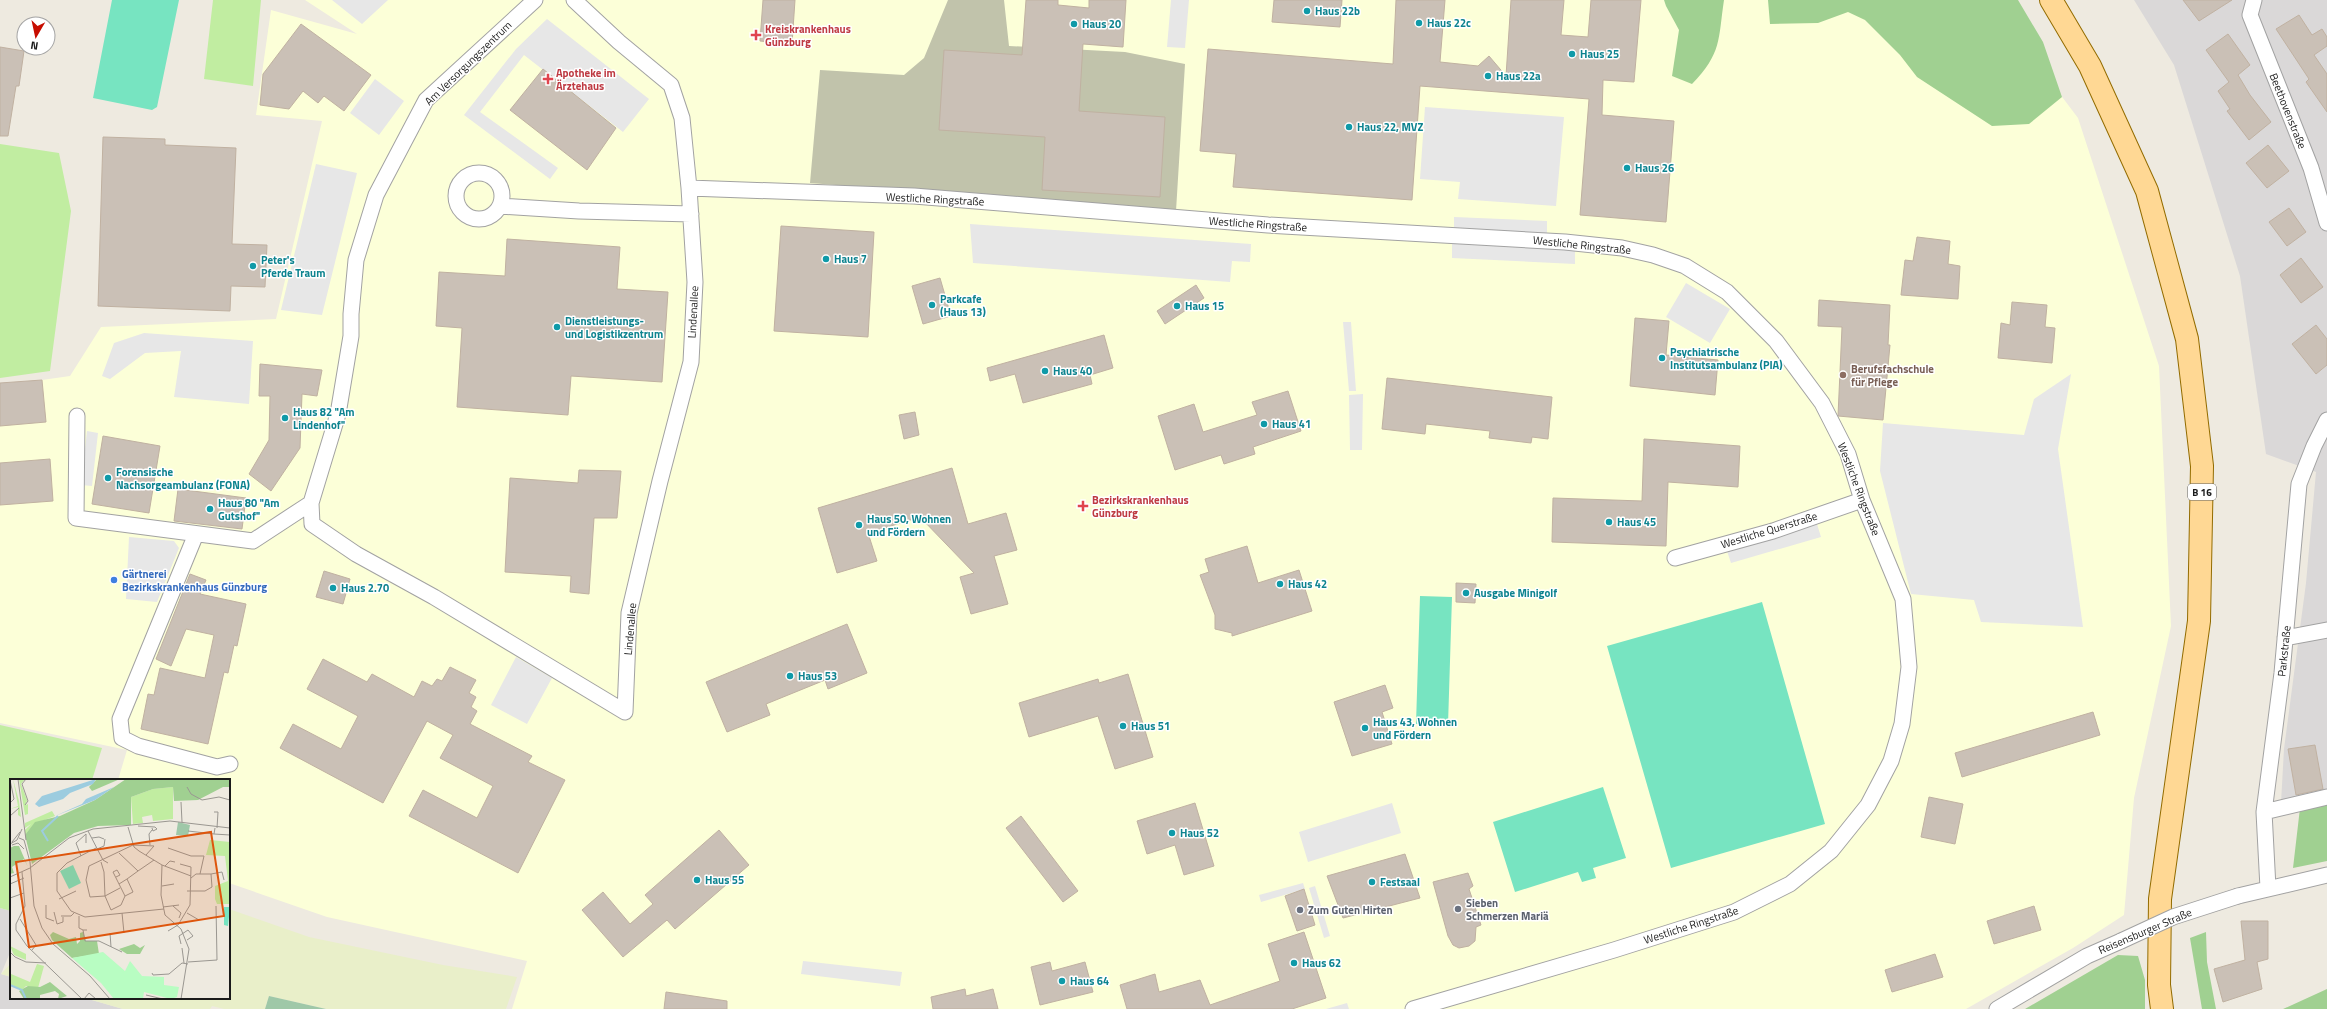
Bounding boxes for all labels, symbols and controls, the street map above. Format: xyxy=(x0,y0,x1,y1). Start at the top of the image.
place label: Haus 22b xyxy=(1315,3,1360,19)
marker: Haus 22b xyxy=(1302,6,1312,16)
place label: Haus 22c xyxy=(1427,15,1471,31)
north arrow xyxy=(16,16,56,56)
place label: Haus 20 xyxy=(1082,16,1121,32)
street label: Am Versorgungszentrum xyxy=(421,17,515,109)
marker: Haus 22c xyxy=(1414,18,1424,28)
marker: Haus 20 xyxy=(1069,19,1079,29)
place label: Kreiskrankenhaus Günzburg xyxy=(765,21,851,50)
marker: Kreiskrankenhaus Günzburg xyxy=(750,29,762,41)
text: N xyxy=(29,37,39,54)
place label: Haus 25 xyxy=(1580,46,1619,62)
marker: Haus 25 xyxy=(1567,49,1577,59)
place label: Apotheke im Ärztehaus xyxy=(556,65,616,94)
place label: Haus 22a xyxy=(1496,68,1541,84)
marker: Haus 22a xyxy=(1483,71,1493,81)
street label: Beethovenstraße xyxy=(2266,71,2311,152)
marker: Apotheke im Ärztehaus xyxy=(543,74,553,84)
place label: Haus 22, MVZ xyxy=(1357,119,1423,135)
marker: Haus 22, MVZ xyxy=(1344,122,1354,132)
place label: Haus 26 xyxy=(1635,160,1674,176)
marker: Haus 26 xyxy=(1622,163,1632,173)
street label: Westliche Ringstraße xyxy=(885,188,985,210)
street label: Westliche Ringstraße xyxy=(1208,213,1308,235)
street label: Westliche Ringstraße xyxy=(1532,232,1632,258)
place label: Haus 7 xyxy=(834,251,867,267)
place label: Peter's Pferde Traum xyxy=(261,252,325,281)
marker: Haus 7 xyxy=(821,254,831,264)
marker: Peter's Pferde Traum xyxy=(248,261,258,271)
street label: Lindenallee xyxy=(684,285,702,339)
place label: Parkcafe (Haus 13) xyxy=(940,291,986,320)
place label: Haus 15 xyxy=(1185,298,1224,314)
marker: Parkcafe (Haus 13) xyxy=(927,300,937,310)
marker: Haus 15 xyxy=(1172,301,1182,311)
place label: Dienstleistungs- und Logistikzentrum xyxy=(565,313,663,342)
marker: Dienstleistungs- und Logistikzentrum xyxy=(552,322,562,332)
place label: Psychiatrische Institutsambulanz (PIA) xyxy=(1670,344,1783,373)
marker: Psychiatrische Institutsambulanz (PIA) xyxy=(1657,353,1667,363)
place label: Berufsfachschule für Pflege xyxy=(1851,361,1934,390)
place label: Haus 40 xyxy=(1053,363,1092,379)
marker: Haus 40 xyxy=(1040,366,1050,376)
marker: Berufsfachschule für Pflege xyxy=(1838,370,1848,380)
place label: Haus 82 "Am Lindenhof" xyxy=(293,404,355,433)
marker: Haus 82 "Am Lindenhof" xyxy=(280,413,290,423)
place label: Haus 41 xyxy=(1272,416,1311,432)
marker: Haus 41 xyxy=(1259,419,1269,429)
street label: Westliche Ringstraße xyxy=(1834,440,1884,538)
place label: Forensische Nachsorgeambulanz (FONA) xyxy=(116,464,250,493)
marker: Forensische Nachsorgeambulanz (FONA) xyxy=(103,473,113,483)
road number: B 16 xyxy=(2188,484,2216,500)
place label: Bezirkskrankenhaus Günzburg xyxy=(1092,492,1189,521)
place label: Haus 80 "Am Gutshof" xyxy=(218,495,280,524)
marker: Bezirkskrankenhaus Günzburg xyxy=(1077,500,1089,512)
marker: Haus 80 "Am Gutshof" xyxy=(205,504,215,514)
street label: Westliche Querstraße xyxy=(1719,508,1820,552)
place label: Haus 50, Wohnen und Fördern xyxy=(867,511,951,540)
place label: Haus 45 xyxy=(1617,514,1656,530)
marker: Haus 45 xyxy=(1604,517,1614,527)
marker: Haus 50, Wohnen und Fördern xyxy=(854,520,864,530)
place label: Gärtnerei Bezirkskrankenhaus Günzburg xyxy=(122,566,267,595)
marker: Gärtnerei Bezirkskrankenhaus Günzburg xyxy=(109,575,119,585)
place label: Haus 42 xyxy=(1288,576,1327,592)
marker: Haus 42 xyxy=(1275,579,1285,589)
place label: Haus 2.70 xyxy=(341,580,389,596)
marker: Haus 2.70 xyxy=(328,583,338,593)
place label: Ausgabe Minigolf xyxy=(1474,585,1557,601)
marker: Ausgabe Minigolf xyxy=(1461,588,1471,598)
street label: Lindenallee xyxy=(620,602,640,656)
street label: Parkstraße xyxy=(2273,624,2295,677)
place label: Haus 53 xyxy=(798,668,837,684)
marker: Haus 53 xyxy=(785,671,795,681)
place label: Haus 43, Wohnen und Fördern xyxy=(1373,714,1457,743)
place label: Haus 51 xyxy=(1131,718,1170,734)
marker: Haus 51 xyxy=(1118,721,1128,731)
marker: Haus 43, Wohnen und Fördern xyxy=(1360,723,1370,733)
inset map xyxy=(10,779,230,999)
place label: Haus 52 xyxy=(1180,825,1219,841)
marker: Haus 52 xyxy=(1167,828,1177,838)
place label: Haus 55 xyxy=(705,872,744,888)
place label: Festsaal xyxy=(1380,874,1420,890)
marker: Haus 55 xyxy=(692,875,702,885)
marker: Festsaal xyxy=(1367,877,1377,887)
place label: Sieben Schmerzen Mariä xyxy=(1466,895,1549,924)
place label: Zum Guten Hirten xyxy=(1308,902,1393,918)
street label: Westliche Ringstraße xyxy=(1642,902,1741,948)
marker: Sieben Schmerzen Mariä xyxy=(1453,904,1463,914)
street label: Reisensburger Straße xyxy=(2096,904,2195,958)
marker: Zum Guten Hirten xyxy=(1295,905,1305,915)
place label: Haus 62 xyxy=(1302,955,1341,971)
marker: Haus 62 xyxy=(1289,958,1299,968)
place label: Haus 64 xyxy=(1070,973,1109,989)
marker: Haus 64 xyxy=(1057,976,1067,986)

